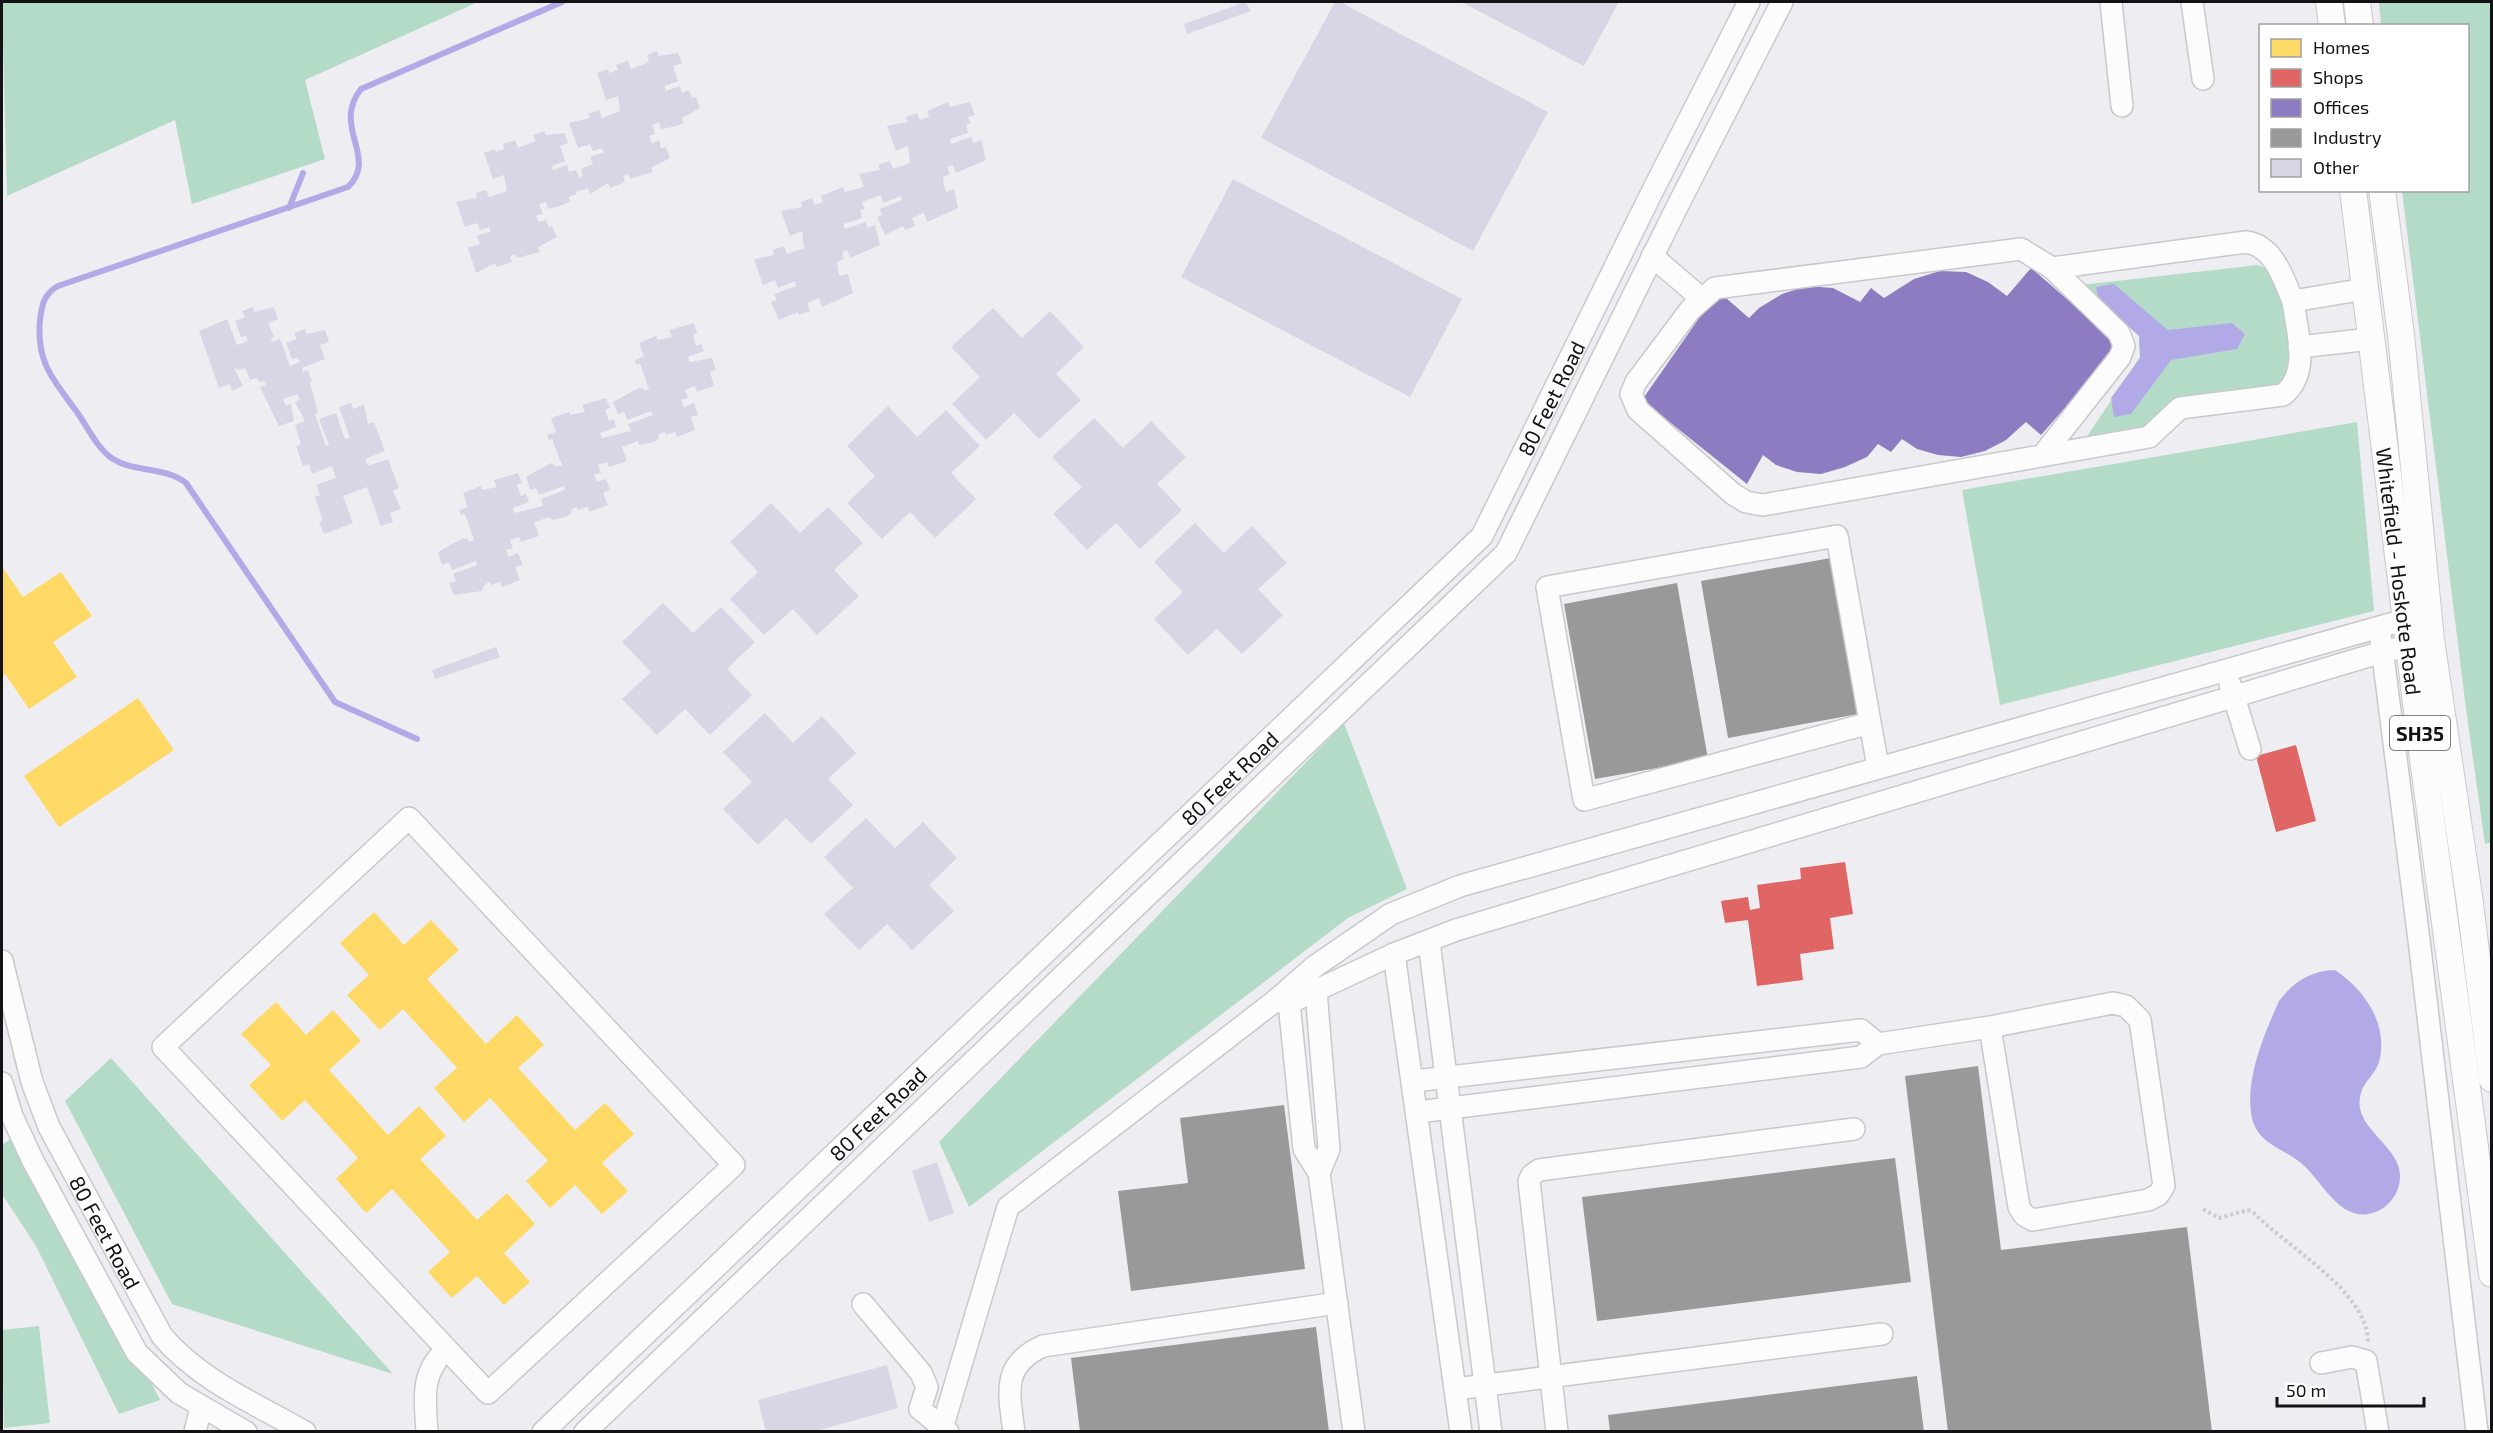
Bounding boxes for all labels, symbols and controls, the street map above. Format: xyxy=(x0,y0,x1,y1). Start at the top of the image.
legend xyxy=(2259,24,2469,192)
text: Homes xyxy=(2313,36,2370,58)
text: Shops xyxy=(2313,66,2363,88)
text: Offices xyxy=(2313,96,2369,118)
text: Industry xyxy=(2313,126,2382,148)
text: Other xyxy=(2313,156,2359,178)
street label: 80 Feet Road xyxy=(1511,336,1589,459)
street label: Whitefield - Hoskote Road xyxy=(2372,446,2427,696)
road number: SH35 xyxy=(2390,716,2450,750)
street label: 80 Feet Road xyxy=(1175,725,1283,830)
street label: 80 Feet Road xyxy=(823,1061,931,1165)
street label: 80 Feet Road xyxy=(65,1171,146,1293)
scale bar xyxy=(2277,1370,2424,1408)
text: 50 m xyxy=(2286,1379,2326,1401)

